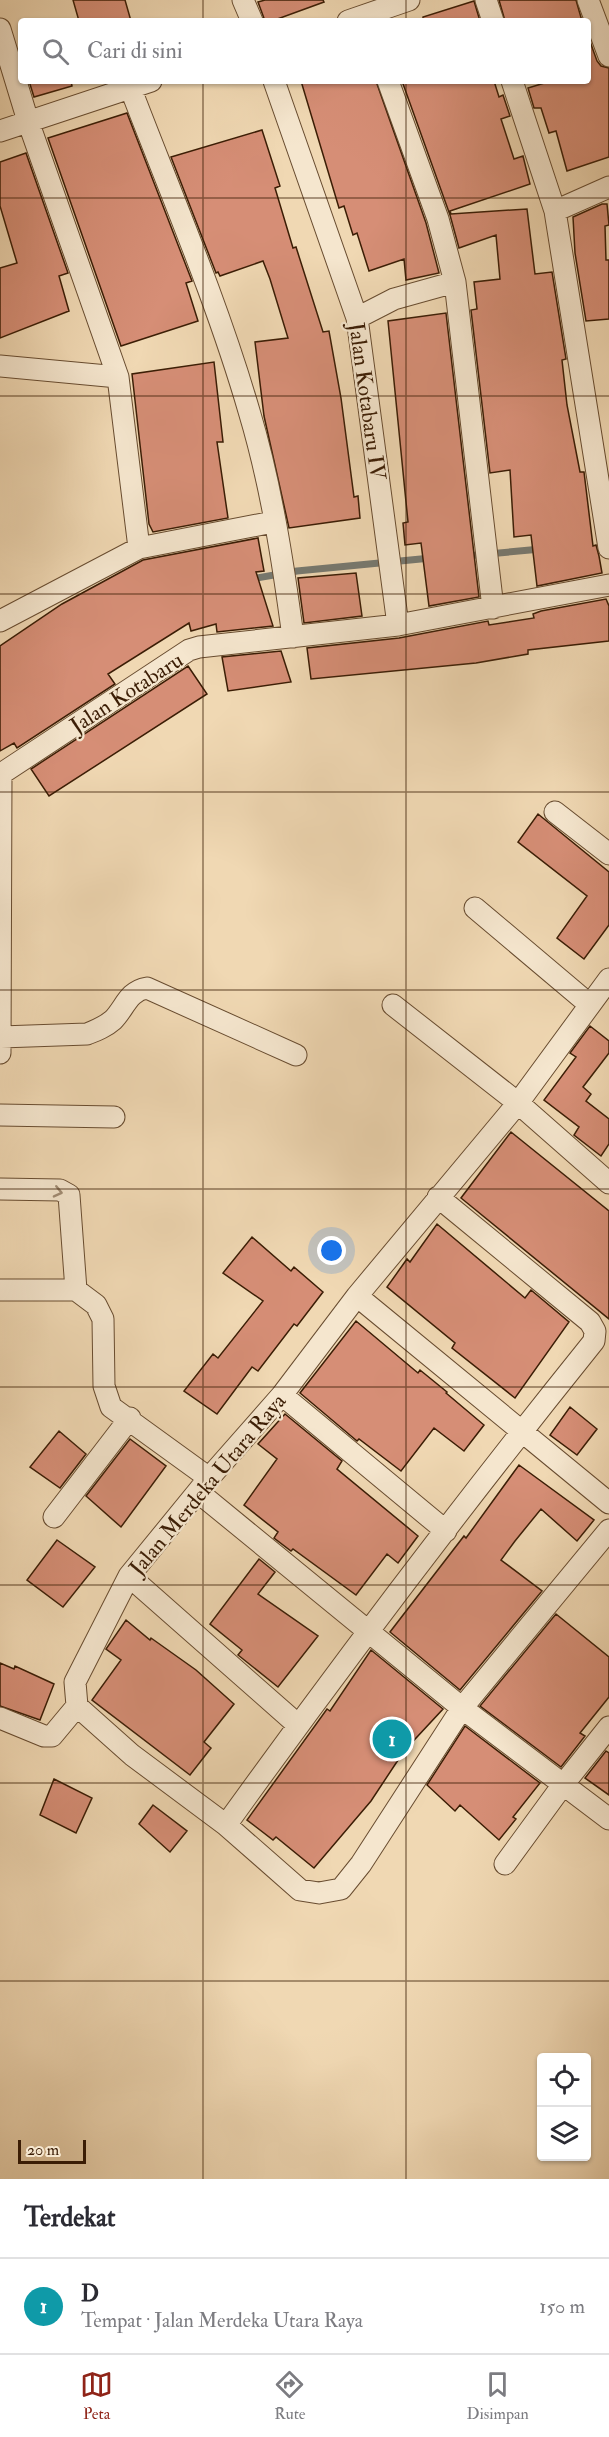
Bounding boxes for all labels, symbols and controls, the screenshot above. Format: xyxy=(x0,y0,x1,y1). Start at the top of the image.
search box xyxy=(18,18,591,84)
icon: search xyxy=(39,35,72,68)
text: Cari di sini xyxy=(87,37,183,65)
street label: Jalan Kotabaru IV xyxy=(342,320,392,483)
street label: Jalan Kotabaru xyxy=(64,646,188,740)
one-way arrow xyxy=(53,1185,63,1198)
your location xyxy=(317,1236,346,1265)
street label: Jalan Merdeka Utara Raya xyxy=(123,1387,293,1582)
pin: 1 xyxy=(372,1716,412,1762)
map controls xyxy=(537,2053,591,2161)
button: locate xyxy=(537,2053,591,2107)
button: layers xyxy=(537,2107,591,2161)
scale bar xyxy=(18,2137,86,2164)
text: 20 m xyxy=(27,2140,59,2160)
text: Terdekat xyxy=(24,2202,115,2234)
text: D xyxy=(81,2280,99,2308)
text: 1 xyxy=(40,2294,47,2319)
text: 150 m xyxy=(539,2294,585,2319)
text: Tempat · Jalan Merdeka Utara Raya xyxy=(81,2308,363,2333)
tab: Peta xyxy=(80,2368,113,2424)
tab: Rute xyxy=(273,2368,306,2424)
tab: Disimpan xyxy=(467,2368,529,2424)

